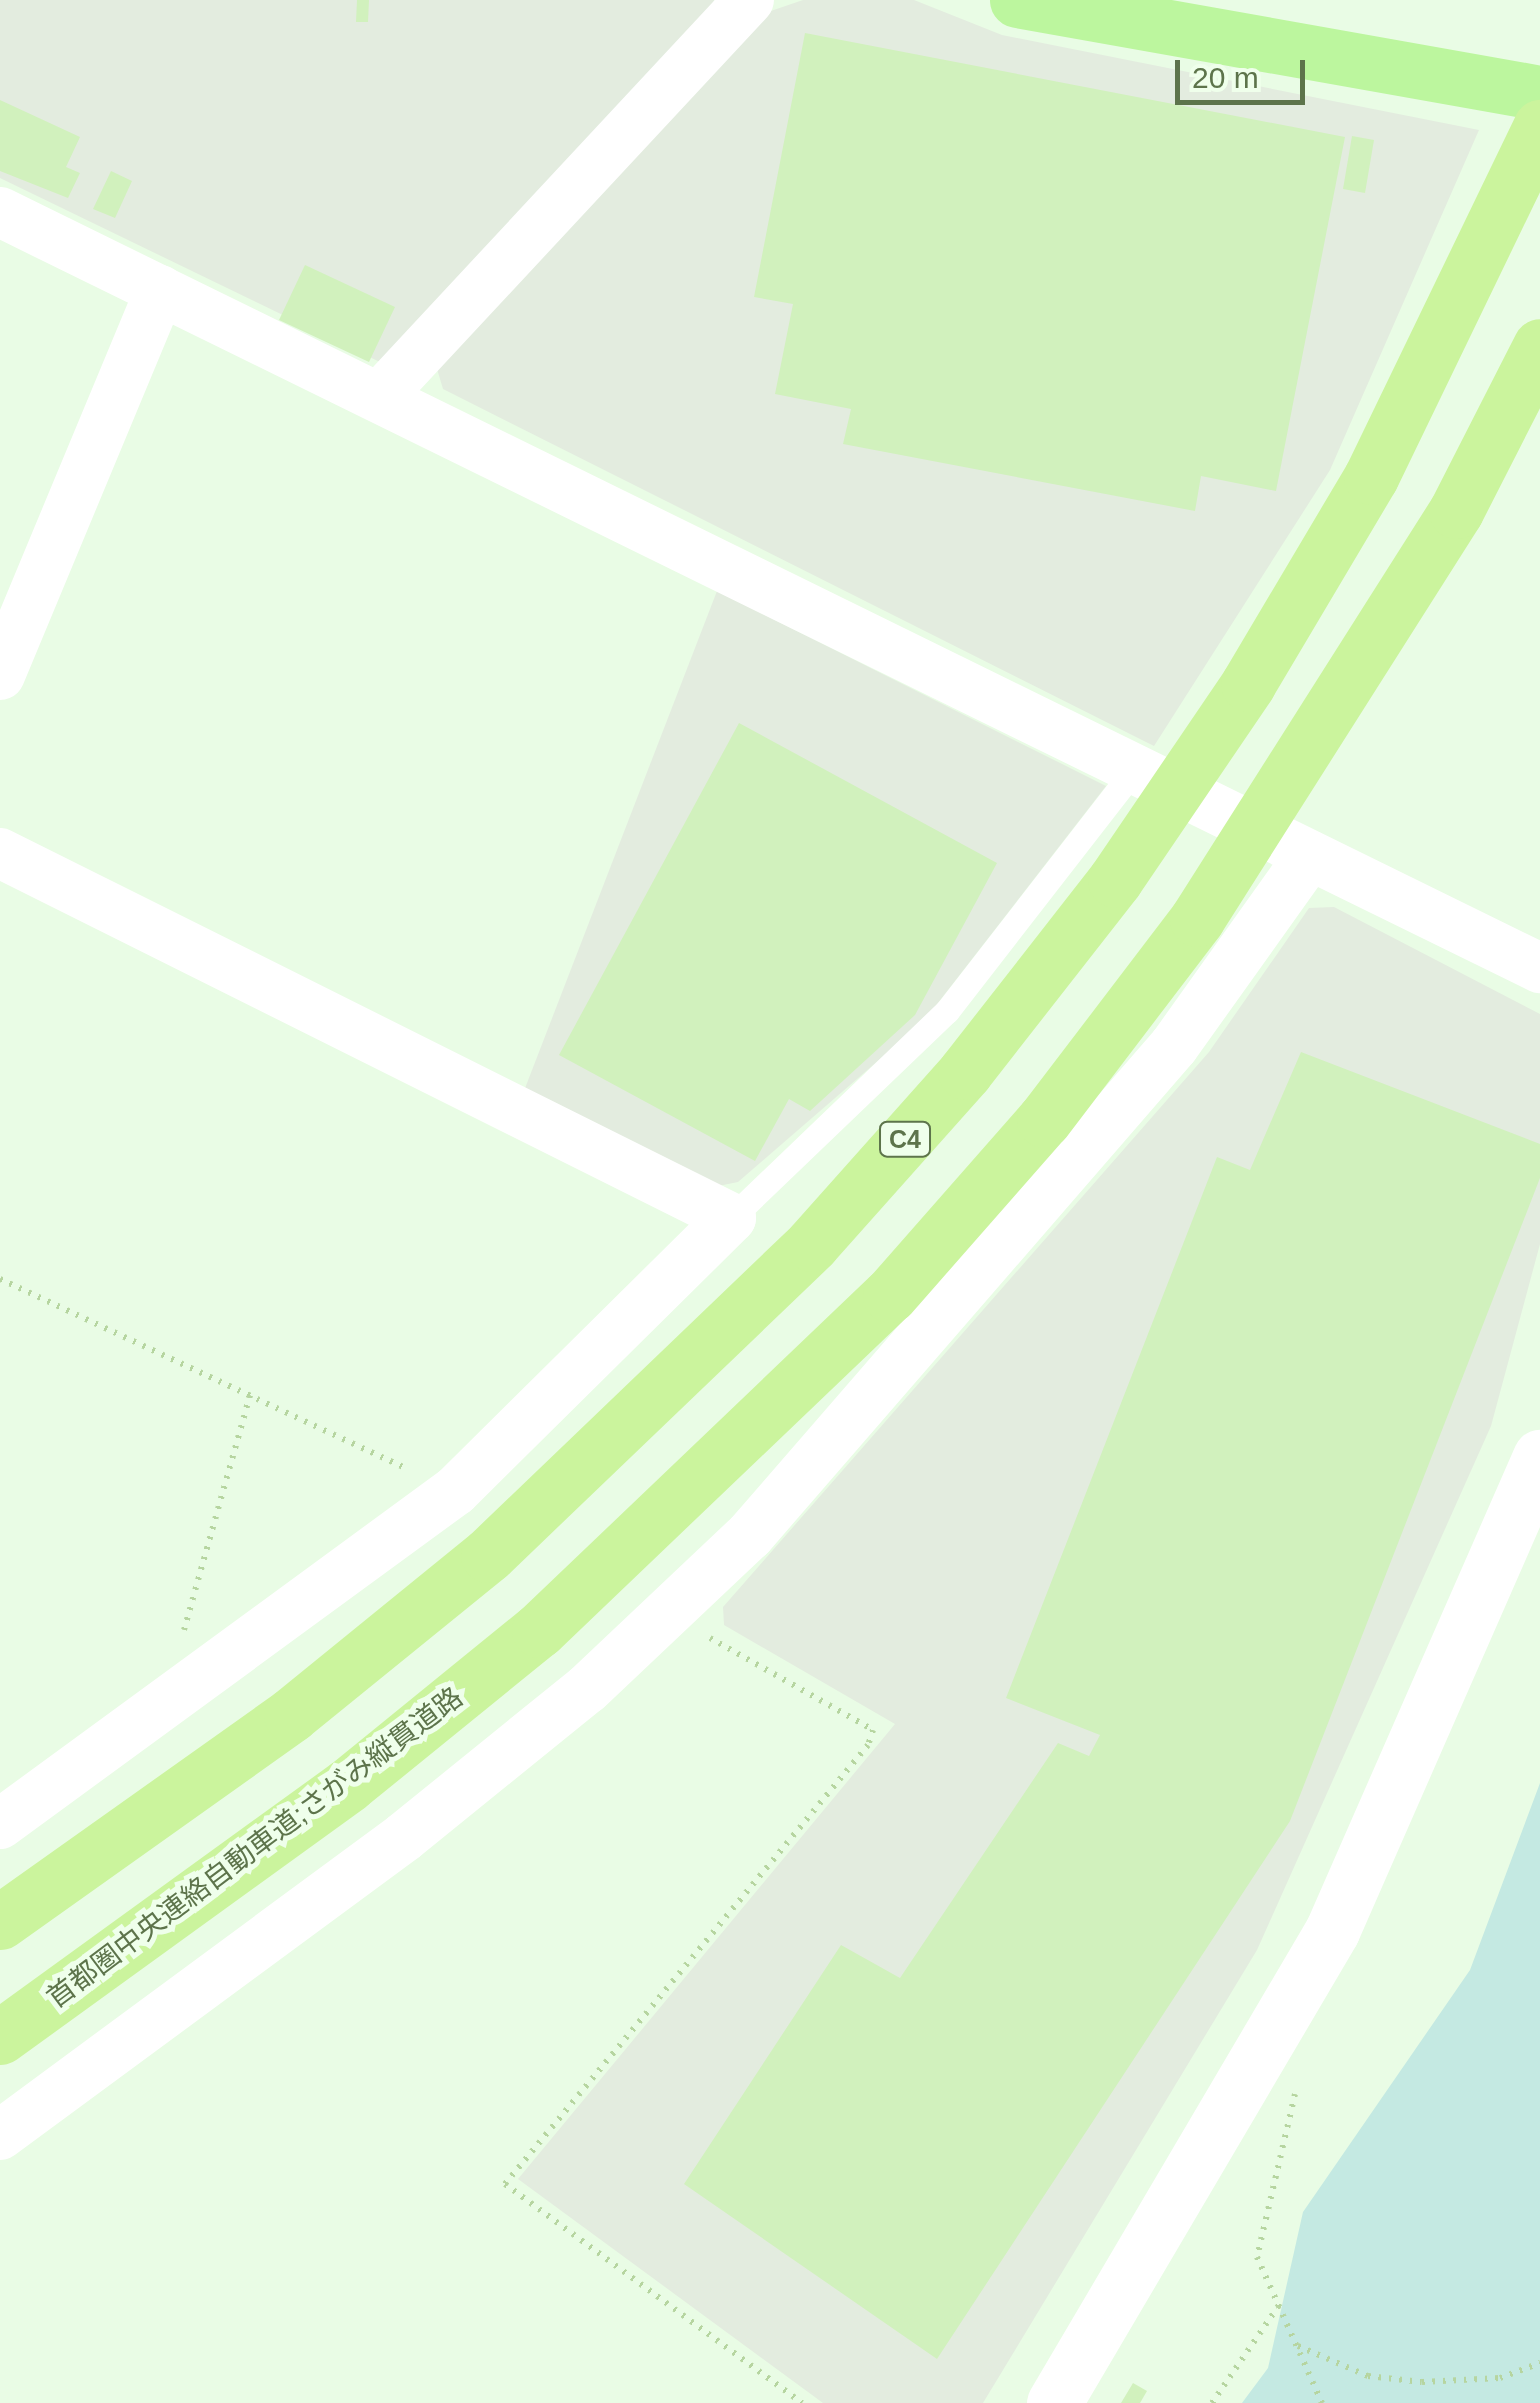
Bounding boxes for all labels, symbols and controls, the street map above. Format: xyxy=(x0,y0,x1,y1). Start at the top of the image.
scale bar xyxy=(1180,40,1310,102)
text: 20 m xyxy=(1192,61,1259,94)
road number: C4 xyxy=(878,1119,932,1159)
street label: 首都圏中央連絡自動車道;さがみ縦貫道路 xyxy=(41,1681,469,2015)

